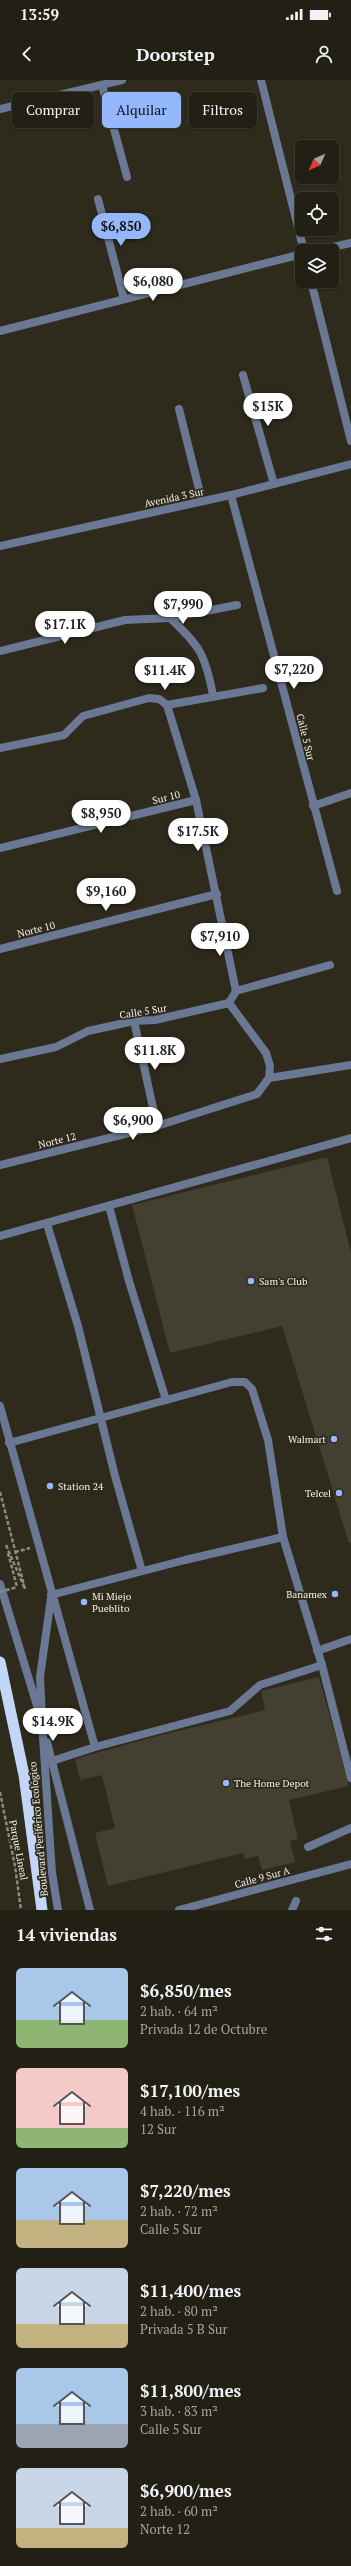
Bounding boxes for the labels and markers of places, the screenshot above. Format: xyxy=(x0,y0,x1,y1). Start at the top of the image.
pin: $6,850 xyxy=(88,213,154,247)
pin: $6,080 xyxy=(120,268,186,302)
pin: $15K xyxy=(244,393,292,427)
pin: $7,990 xyxy=(150,591,216,625)
pin: $17.1K xyxy=(32,611,98,645)
pin: $7,220 xyxy=(261,656,327,690)
pin: $11.4K xyxy=(132,657,198,691)
pin: $8,950 xyxy=(68,800,134,834)
pin: $17.5K xyxy=(165,818,231,852)
pin: $9,160 xyxy=(73,878,139,912)
pin: $7,910 xyxy=(187,923,253,957)
pin: $11.8K xyxy=(122,1037,188,1071)
pin: $6,900 xyxy=(100,1107,166,1141)
place label: Sam's Club xyxy=(259,1275,308,1288)
marker: Sam's Club xyxy=(246,1276,256,1286)
place label: Walmart xyxy=(288,1433,326,1446)
marker: Walmart xyxy=(329,1434,339,1444)
place label: Station 24 xyxy=(58,1480,104,1493)
marker: Station 24 xyxy=(45,1481,55,1491)
place label: Telcel xyxy=(305,1487,331,1500)
marker: Telcel xyxy=(334,1488,344,1498)
place label: Banamex xyxy=(286,1588,328,1601)
marker: Banamex xyxy=(330,1589,340,1599)
place label: Mi Miejo Pueblito xyxy=(92,1590,132,1615)
marker: Mi Miejo Pueblito xyxy=(79,1597,89,1607)
pin: $14.9K xyxy=(20,1708,86,1742)
place label: The Home Depot xyxy=(234,1777,310,1790)
marker: The Home Depot xyxy=(221,1778,231,1788)

